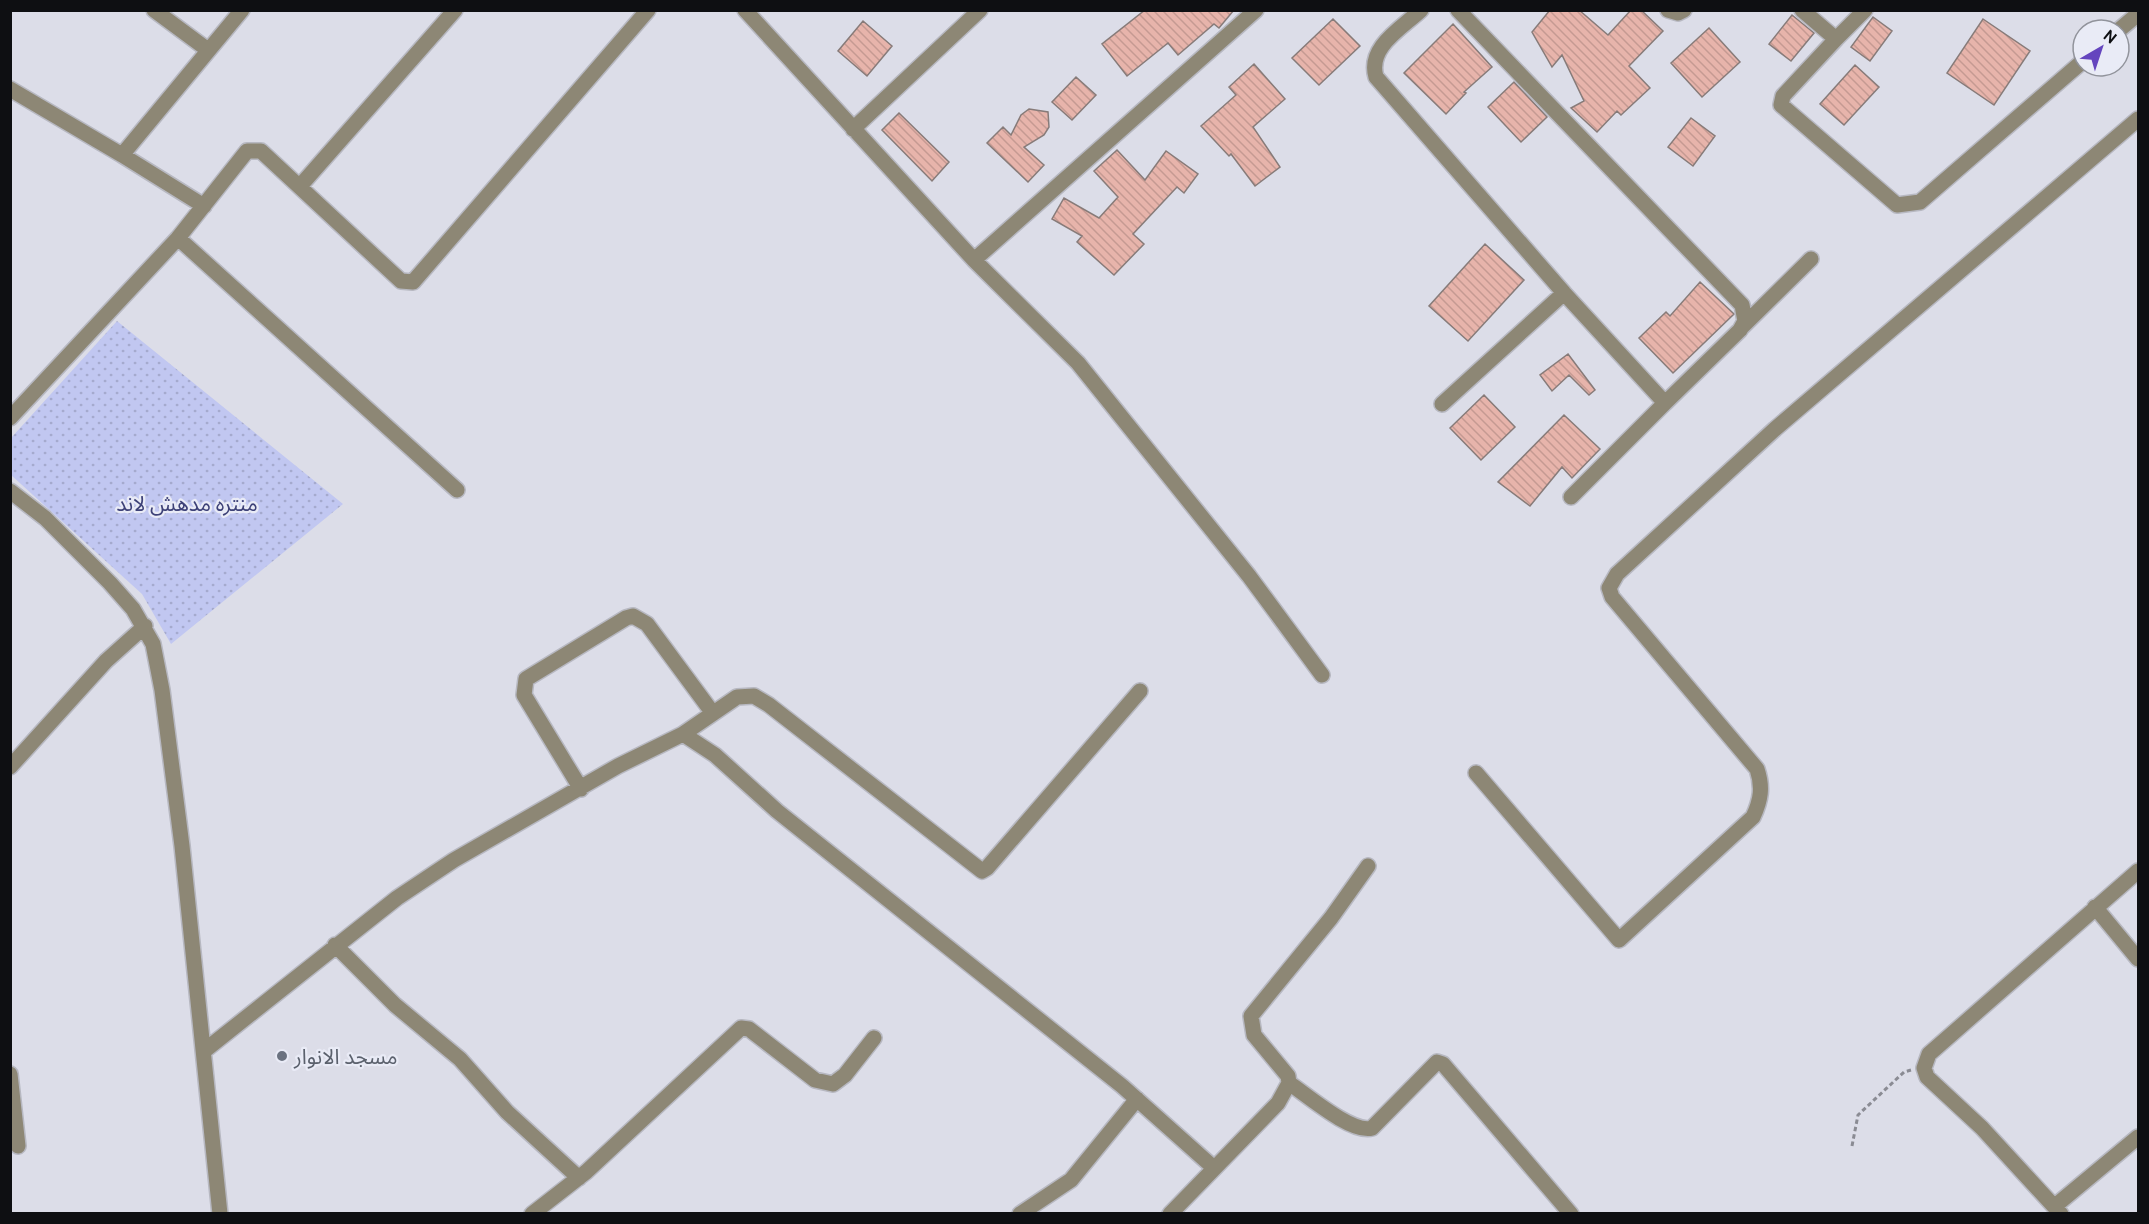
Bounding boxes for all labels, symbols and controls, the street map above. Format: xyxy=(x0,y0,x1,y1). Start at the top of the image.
north arrow xyxy=(2071,18,2131,78)
text: N xyxy=(2100,26,2120,48)
park label: منتره مدهش لاند xyxy=(116,491,258,516)
place label: مسجد الانوار xyxy=(293,1044,398,1069)
marker: مسجد الانوار xyxy=(275,1049,289,1063)

